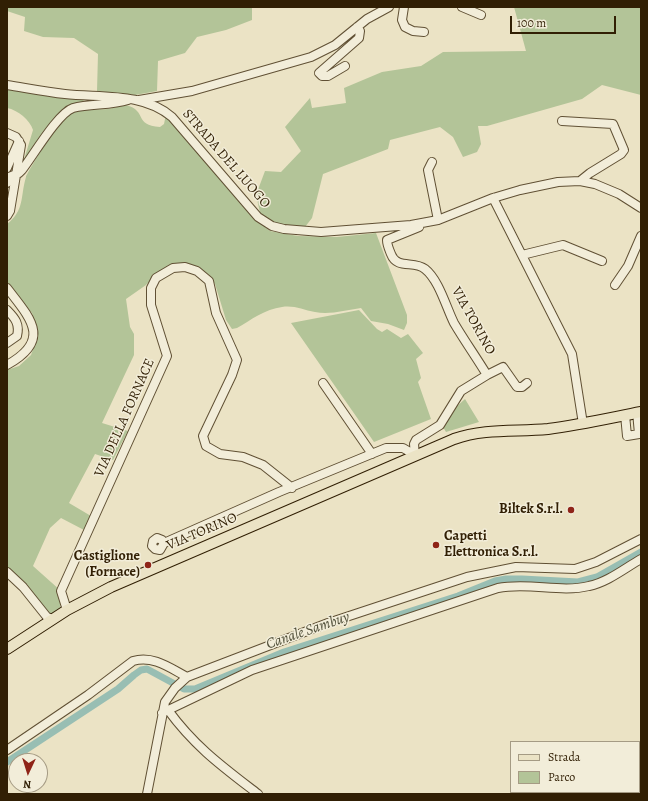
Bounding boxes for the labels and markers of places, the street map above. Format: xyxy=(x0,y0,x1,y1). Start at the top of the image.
place label: Biltek S.r.l. xyxy=(499,502,563,518)
marker: Biltek S.r.l. xyxy=(566,505,576,515)
place label: Capetti Elettronica S.r.l. xyxy=(444,529,538,562)
marker: Capetti Elettronica S.r.l. xyxy=(431,540,441,550)
place label: Castiglione (Fornace) xyxy=(74,549,140,582)
marker: Castiglione (Fornace) xyxy=(143,560,153,570)

